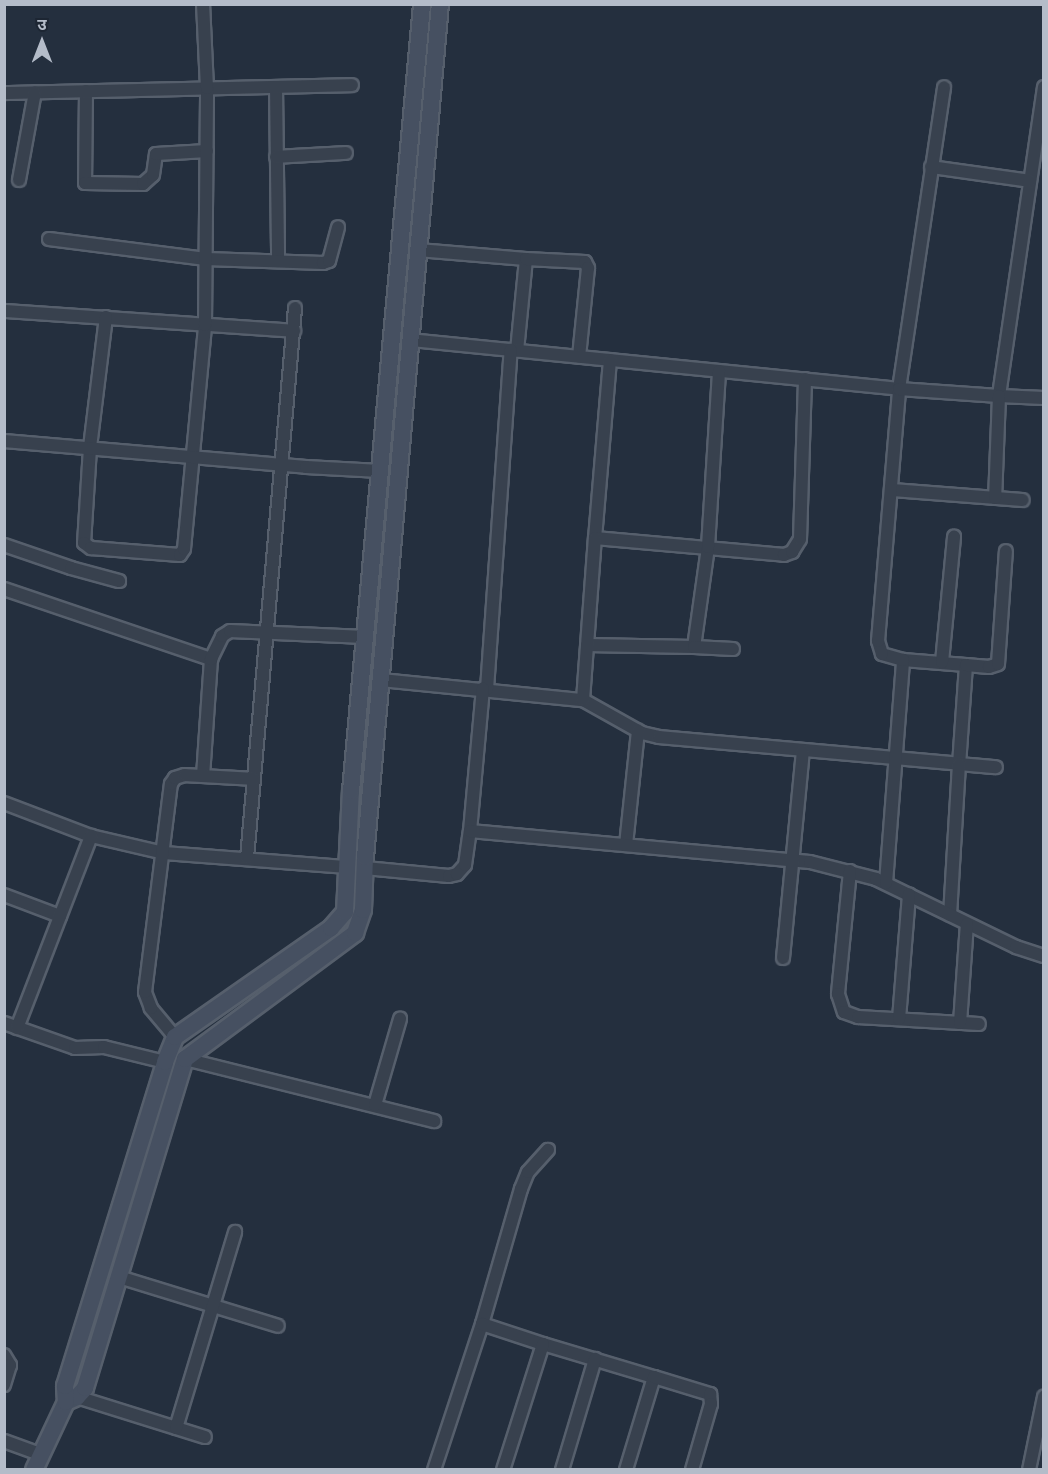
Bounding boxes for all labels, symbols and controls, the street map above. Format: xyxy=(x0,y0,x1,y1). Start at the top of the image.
north arrow xyxy=(12,12,72,72)
text: उ xyxy=(37,14,47,34)

